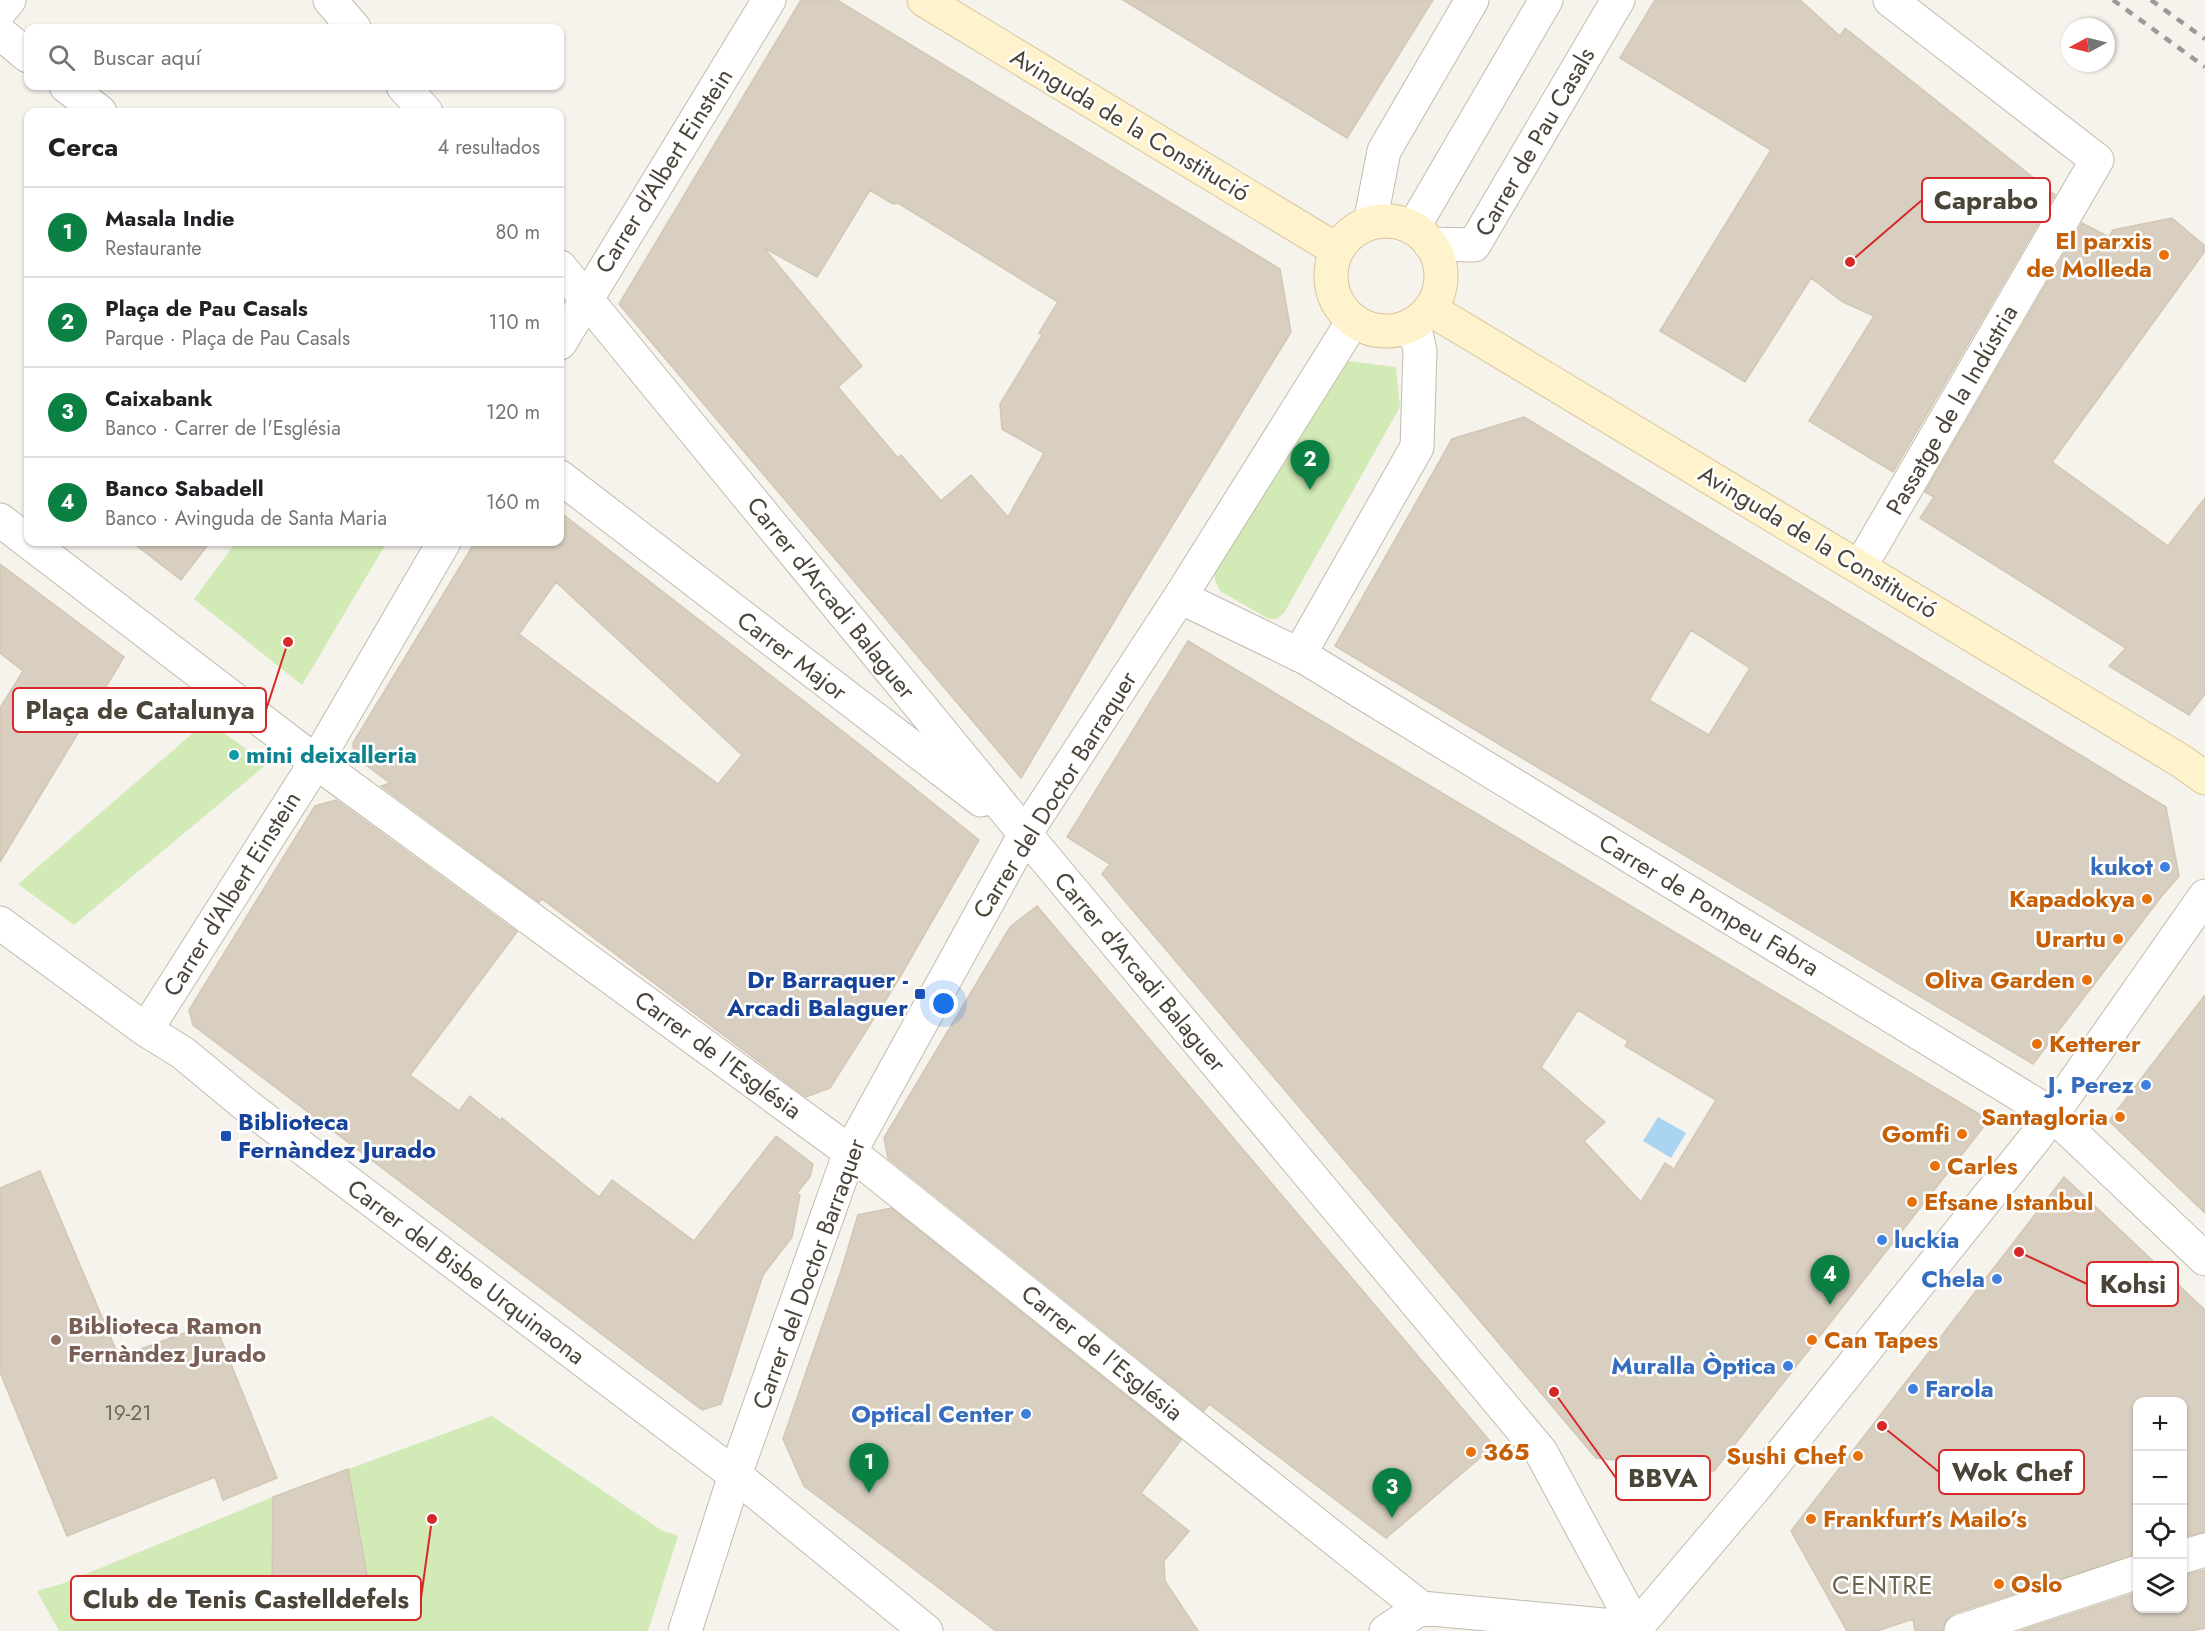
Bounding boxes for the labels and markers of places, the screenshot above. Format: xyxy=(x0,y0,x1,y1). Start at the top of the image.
callout: Caprabo xyxy=(1922,178,2050,222)
place label: El parxis de Molleda xyxy=(2026,223,2152,286)
marker: El parxis de Molleda xyxy=(2157,248,2171,262)
pin: 2 xyxy=(1290,440,1330,490)
callout: Plaça de Catalunya xyxy=(13,688,266,732)
place label: mini deixalleria xyxy=(246,737,417,772)
marker: mini deixalleria xyxy=(227,748,241,762)
place label: kukot xyxy=(2090,849,2153,884)
marker: kukot xyxy=(2158,860,2172,874)
place label: Kapadokya xyxy=(2009,881,2135,916)
marker: Kapadokya xyxy=(2140,892,2154,906)
place label: Urartu xyxy=(2035,921,2106,956)
marker: Urartu xyxy=(2111,932,2125,946)
place label: Dr Barraquer - Arcadi Balaguer xyxy=(726,962,909,1025)
place label: Oliva Garden xyxy=(1925,962,2075,997)
marker: Oliva Garden xyxy=(2080,973,2094,987)
marker: Dr Barraquer - Arcadi Balaguer xyxy=(913,987,927,1001)
place label: Ketterer xyxy=(2049,1026,2141,1061)
marker: Ketterer xyxy=(2030,1037,2044,1051)
place label: J. Perez xyxy=(2044,1067,2134,1102)
marker: J. Perez xyxy=(2139,1078,2153,1092)
place label: Santagloria xyxy=(1981,1099,2108,1134)
place label: Biblioteca Fernàndez Jurado xyxy=(238,1104,436,1167)
marker: Santagloria xyxy=(2113,1110,2127,1124)
place label: Gomfi xyxy=(1882,1116,1950,1151)
marker: Gomfi xyxy=(1955,1127,1969,1141)
marker: Biblioteca Fernàndez Jurado xyxy=(219,1129,233,1143)
place label: Carles xyxy=(1947,1148,2018,1183)
marker: Carles xyxy=(1928,1159,1942,1173)
place label: Efsane Istanbul xyxy=(1924,1184,2093,1219)
marker: Efsane Istanbul xyxy=(1905,1195,1919,1209)
place label: luckia xyxy=(1894,1222,1960,1257)
marker: luckia xyxy=(1875,1233,1889,1247)
pin: 4 xyxy=(1810,1256,1850,1305)
place label: Chela xyxy=(1921,1261,1985,1296)
callout: Kohsi xyxy=(2087,1262,2178,1306)
marker: Chela xyxy=(1990,1272,2004,1286)
place label: Biblioteca Ramon Fernàndez Jurado xyxy=(68,1308,266,1371)
place label: Can Tapes xyxy=(1824,1322,1938,1357)
marker: Biblioteca Ramon Fernàndez Jurado xyxy=(49,1333,63,1347)
marker: Can Tapes xyxy=(1805,1333,1819,1347)
place label: Muralla Òptica xyxy=(1611,1348,1776,1383)
marker: Muralla Òptica xyxy=(1781,1359,1795,1373)
place label: Farola xyxy=(1925,1371,1994,1406)
marker: Farola xyxy=(1906,1382,1920,1396)
place label: Optical Center xyxy=(851,1396,1014,1431)
marker: Optical Center xyxy=(1019,1407,1033,1421)
place label: 365 xyxy=(1483,1434,1529,1469)
place label: Sushi Chef xyxy=(1726,1438,1848,1473)
pin: 1 xyxy=(850,1444,888,1493)
marker: 365 xyxy=(1464,1445,1478,1459)
marker: Sushi Chef xyxy=(1851,1449,1865,1463)
callout: Wok Chef xyxy=(1939,1450,2084,1494)
callout: BBVA xyxy=(1616,1456,1710,1500)
pin: 3 xyxy=(1372,1468,1412,1518)
place label: Frankfurt’s Mailo’s xyxy=(1823,1501,2027,1536)
marker: Frankfurt’s Mailo’s xyxy=(1804,1512,1818,1526)
place label: Oslo xyxy=(2011,1566,2062,1601)
callout: Club de Tenis Castelldefels xyxy=(71,1576,421,1620)
marker: Oslo xyxy=(1992,1577,2006,1591)

